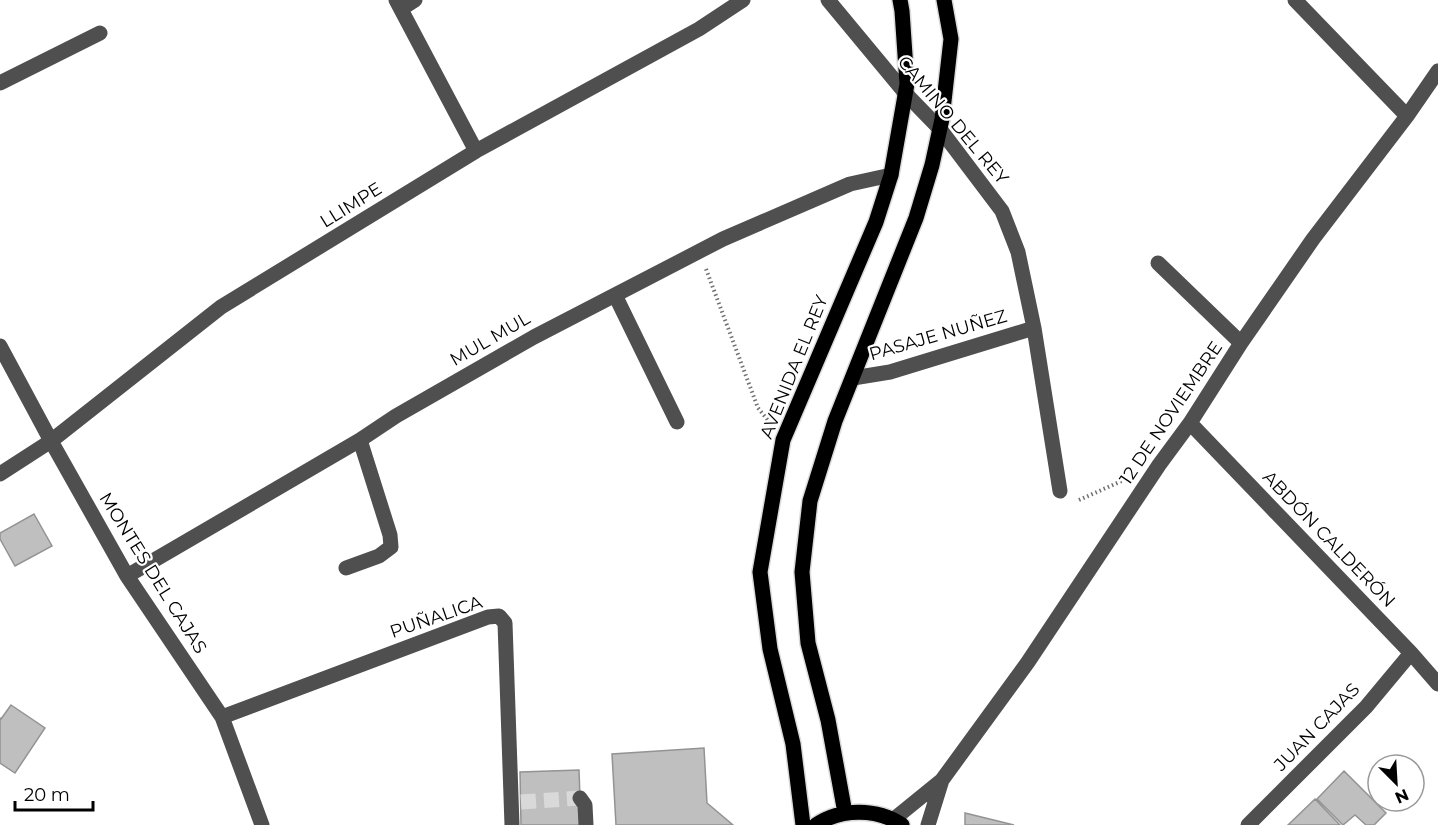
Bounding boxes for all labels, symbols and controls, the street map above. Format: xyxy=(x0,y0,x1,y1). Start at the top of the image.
street label: CAMINO DEL REY xyxy=(893,51,1014,189)
street label: LLIMPE xyxy=(316,177,386,233)
street label: AVENIDA EL REY xyxy=(755,292,833,442)
street label: PASAJE NUÑEZ xyxy=(867,305,1010,365)
street label: MUL MUL xyxy=(446,307,534,371)
street label: 12 DE NOVIEMBRE xyxy=(1115,337,1227,489)
street label: ABDÓN CALDERÓN xyxy=(1258,466,1400,612)
street label: MONTES DEL CAJAS xyxy=(94,488,212,658)
street label: PUÑALICA xyxy=(387,591,485,643)
street label: JUAN CAJAS xyxy=(1269,678,1364,776)
north arrow xyxy=(1366,753,1426,813)
scale bar xyxy=(15,774,93,812)
text: 20 m xyxy=(24,784,70,806)
text: N xyxy=(1392,785,1412,808)

